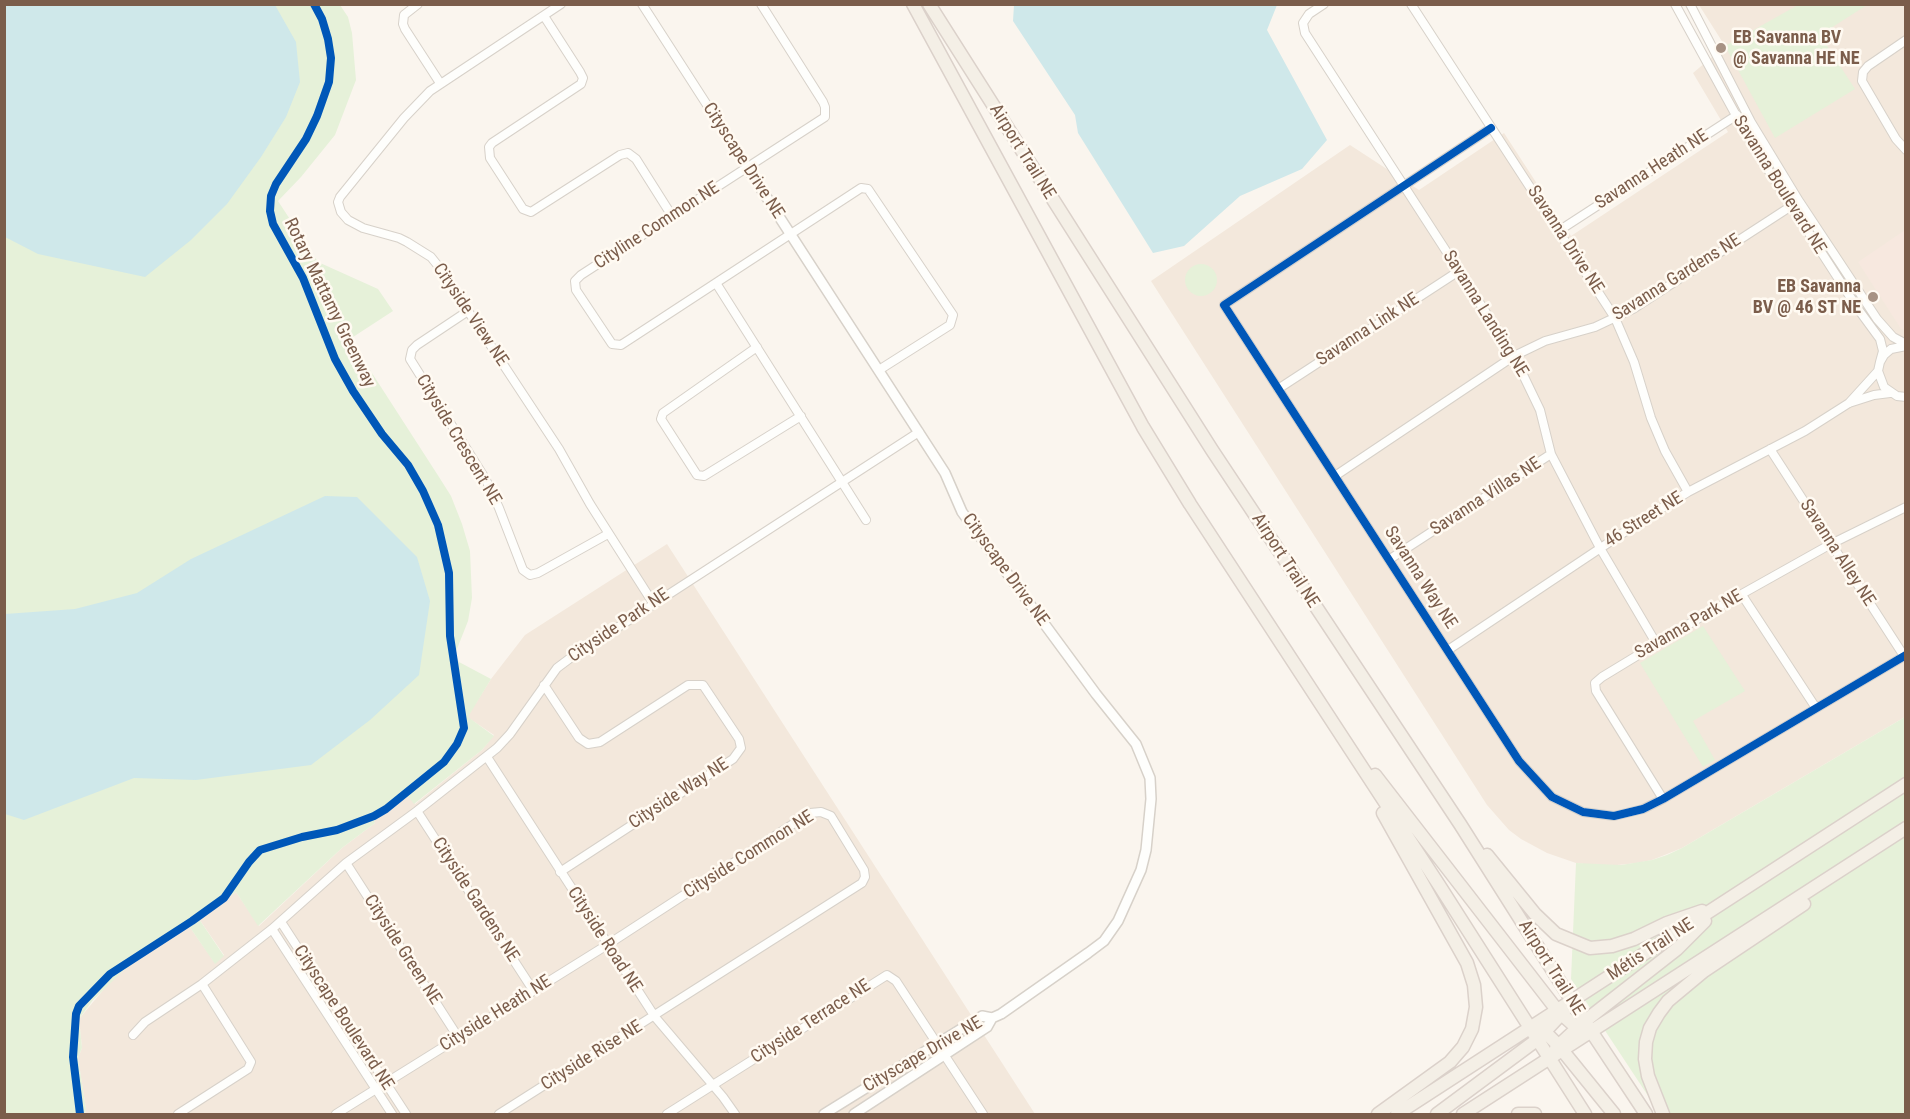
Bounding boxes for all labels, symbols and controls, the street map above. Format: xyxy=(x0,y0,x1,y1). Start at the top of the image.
place label: EB Savanna BV @ Savanna HE NE xyxy=(1733,27,1860,70)
marker: EB Savanna BV @ Savanna HE NE xyxy=(1714,41,1728,55)
street label: Cityscape Drive NE xyxy=(697,99,789,223)
street label: Airport Trail NE xyxy=(984,100,1060,204)
street label: Savanna Boulevard NE xyxy=(1728,112,1830,258)
street label: Savanna Heath NE xyxy=(1591,125,1713,215)
street label: Cityline Common NE xyxy=(590,177,724,275)
street label: Savanna Drive NE xyxy=(1522,182,1608,298)
street label: Rotary Mattamy Greenway xyxy=(279,215,379,391)
street label: Savanna Gardens NE xyxy=(1609,230,1745,326)
street label: Savanna Landing NE xyxy=(1437,247,1533,381)
street label: Cityside View NE xyxy=(428,259,512,371)
place label: EB Savanna BV @ 46 ST NE xyxy=(1753,276,1861,318)
street label: Savanna Link NE xyxy=(1313,289,1423,371)
marker: EB Savanna BV @ 46 ST NE xyxy=(1866,290,1880,304)
street label: Cityside Crescent NE xyxy=(411,371,505,509)
street label: Savanna Villas NE xyxy=(1427,453,1545,541)
street label: 46 Street NE xyxy=(1601,487,1687,553)
street label: Savanna Alley NE xyxy=(1794,496,1880,610)
street label: Cityscape Drive NE xyxy=(957,509,1053,631)
street label: Airport Trail NE xyxy=(1246,510,1324,612)
street label: Savanna Way NE xyxy=(1379,523,1461,633)
street label: Cityside Park NE xyxy=(564,584,674,668)
street label: Savanna Park NE xyxy=(1631,586,1747,664)
street label: Cityside Way NE xyxy=(625,754,733,834)
street label: Cityside Common NE xyxy=(680,806,818,904)
street label: Cityside Gardens NE xyxy=(427,834,523,966)
street label: Cityside Road NE xyxy=(562,883,646,997)
street label: Cityside Green NE xyxy=(358,891,446,1009)
street label: Métis Trail NE xyxy=(1604,914,1698,986)
street label: Airport Trail NE xyxy=(1513,916,1589,1020)
street label: Cityscape Boulevard NE xyxy=(288,941,398,1095)
street label: Cityside Heath NE xyxy=(436,971,556,1057)
street label: Cityside Terrace NE xyxy=(747,975,875,1069)
street label: Cityscape Drive NE xyxy=(860,1012,986,1098)
street label: Cityside Rise NE xyxy=(537,1016,647,1096)

